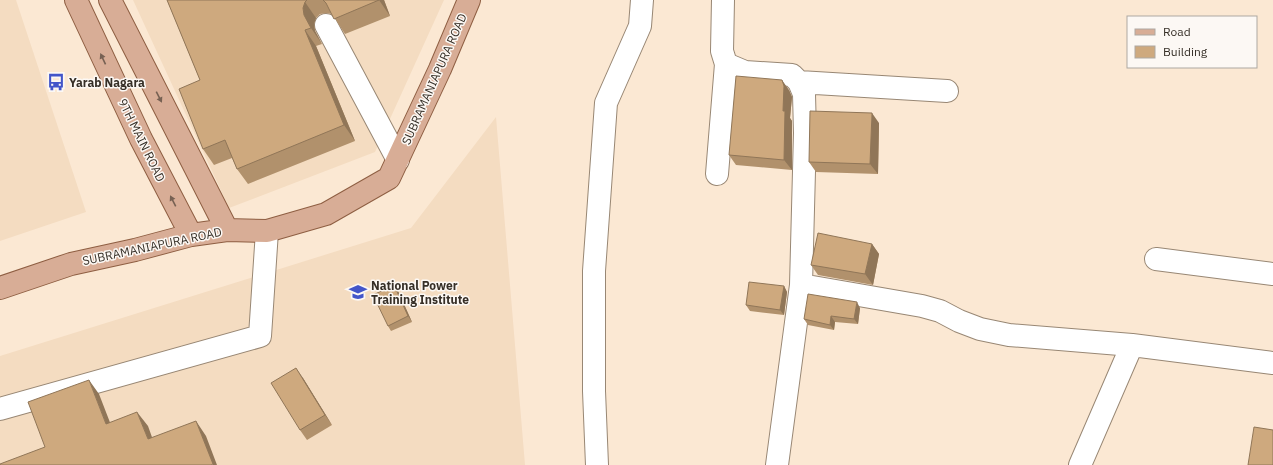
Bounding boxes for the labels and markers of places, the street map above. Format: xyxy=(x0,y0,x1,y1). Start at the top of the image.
bus stop icon: Yarab Nagara xyxy=(46,72,66,92)
place label: Yarab Nagara xyxy=(69,75,145,90)
place label: National Power Training Institute xyxy=(371,278,469,307)
school or university icon: National Power Training Institute xyxy=(348,282,368,302)

